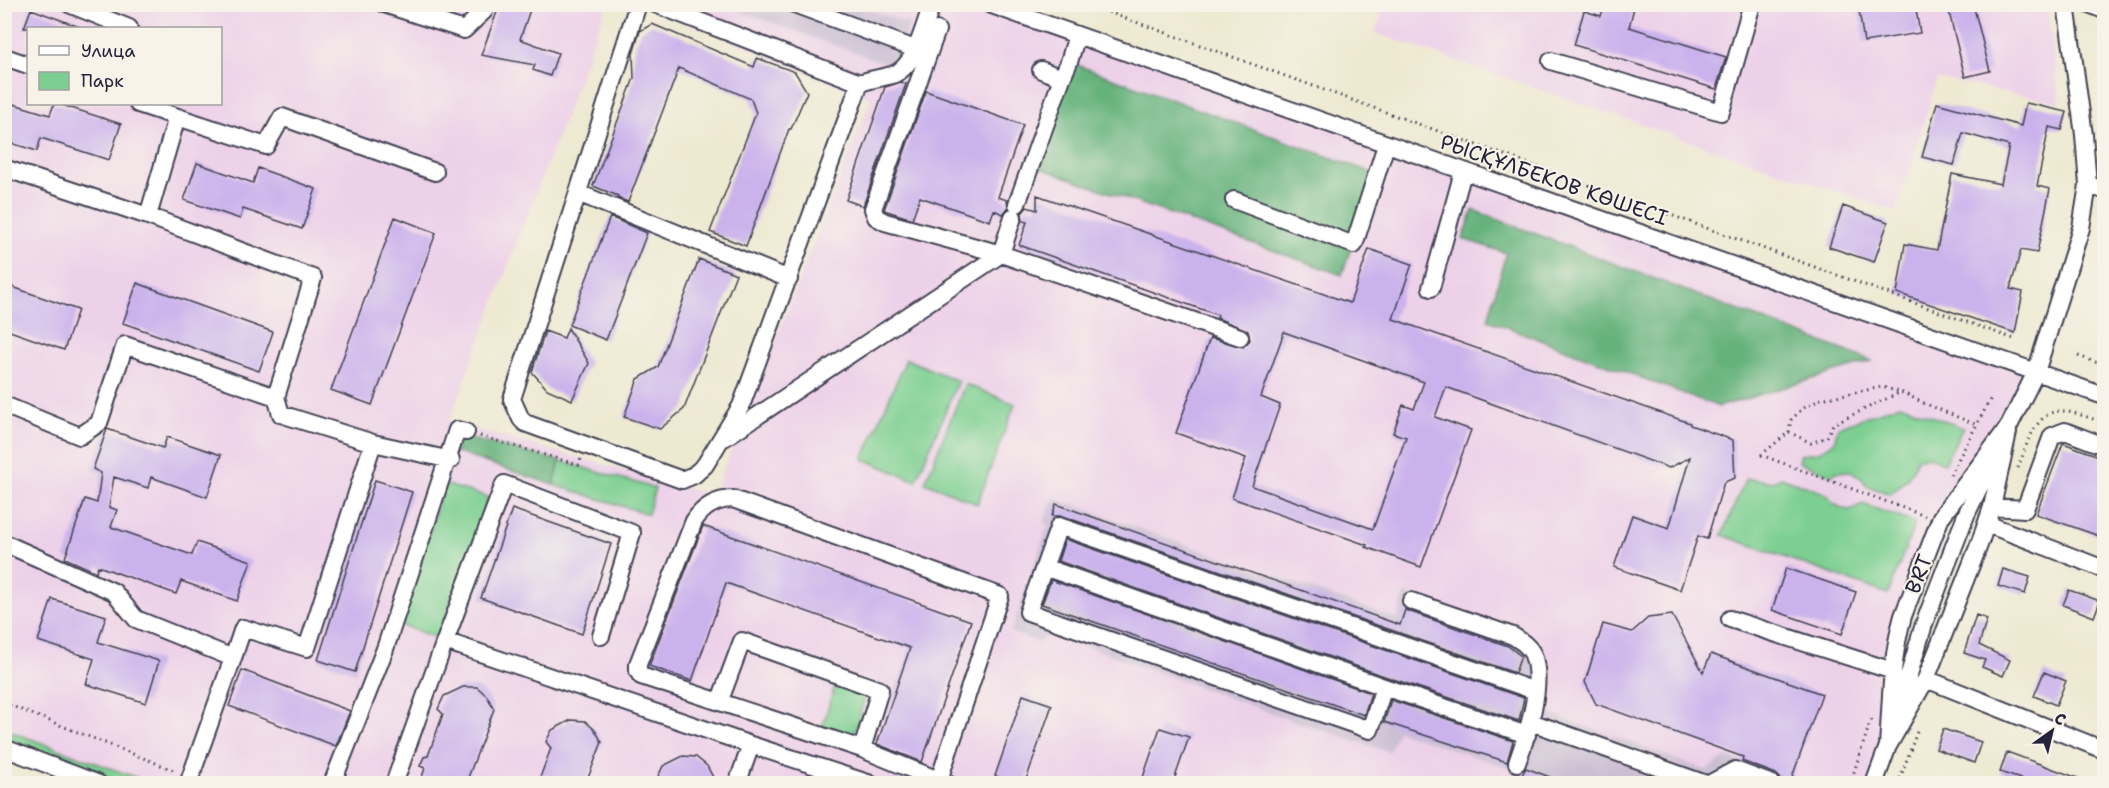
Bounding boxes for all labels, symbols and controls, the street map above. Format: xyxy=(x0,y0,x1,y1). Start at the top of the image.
legend xyxy=(27,27,222,105)
text: Улица xyxy=(81,39,135,63)
text: Парк xyxy=(81,69,124,93)
street label: РЫСҚҰЛБЕКОВ КӨШЕСІ xyxy=(1436,128,1672,232)
street label: BRT xyxy=(1899,550,1939,598)
north arrow xyxy=(2022,701,2082,761)
text: С xyxy=(2050,708,2070,731)

